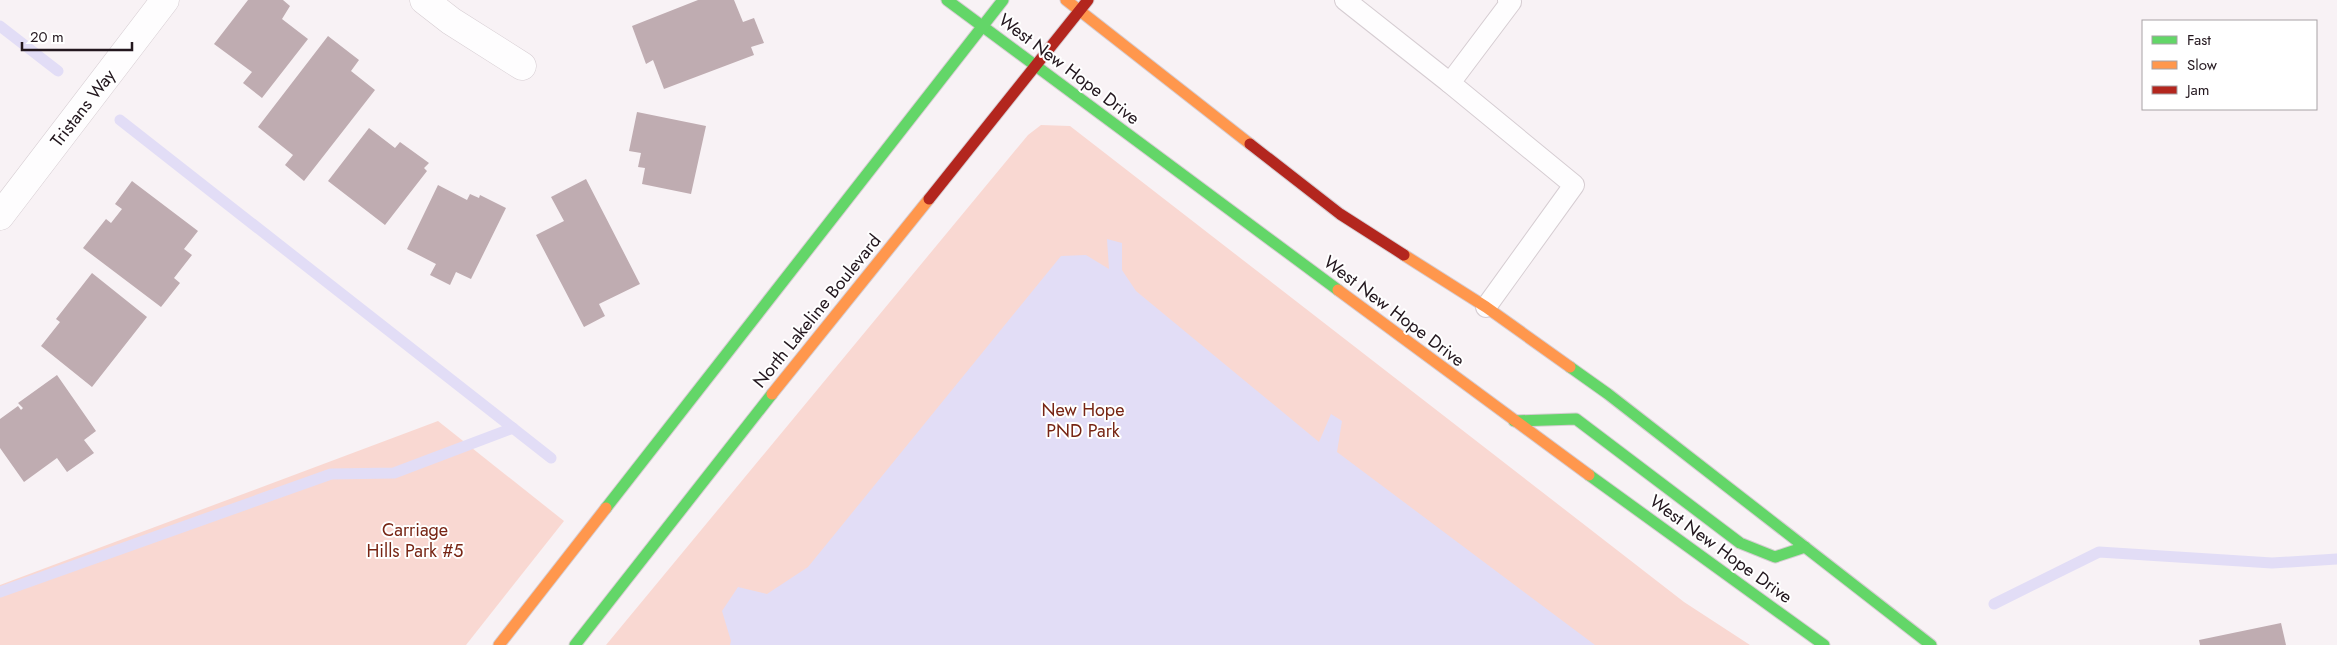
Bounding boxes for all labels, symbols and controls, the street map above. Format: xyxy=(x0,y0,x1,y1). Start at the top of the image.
street label: West New Hope Drive xyxy=(993,7,1145,131)
scale bar xyxy=(22,20,132,52)
legend xyxy=(2142,20,2317,110)
text: 20 m xyxy=(30,26,64,48)
text: Fast xyxy=(2187,29,2211,51)
text: Slow xyxy=(2187,54,2218,76)
street label: Tristans Way xyxy=(44,63,122,153)
text: Jam xyxy=(2185,79,2210,101)
street label: North Lakeline Boulevard xyxy=(747,229,887,393)
street label: West New Hope Drive xyxy=(1318,249,1470,373)
park label: New Hope PND Park xyxy=(1042,397,1124,444)
street label: West New Hope Drive xyxy=(1644,488,1798,610)
park label: Carriage Hills Park #5 xyxy=(366,517,464,564)

